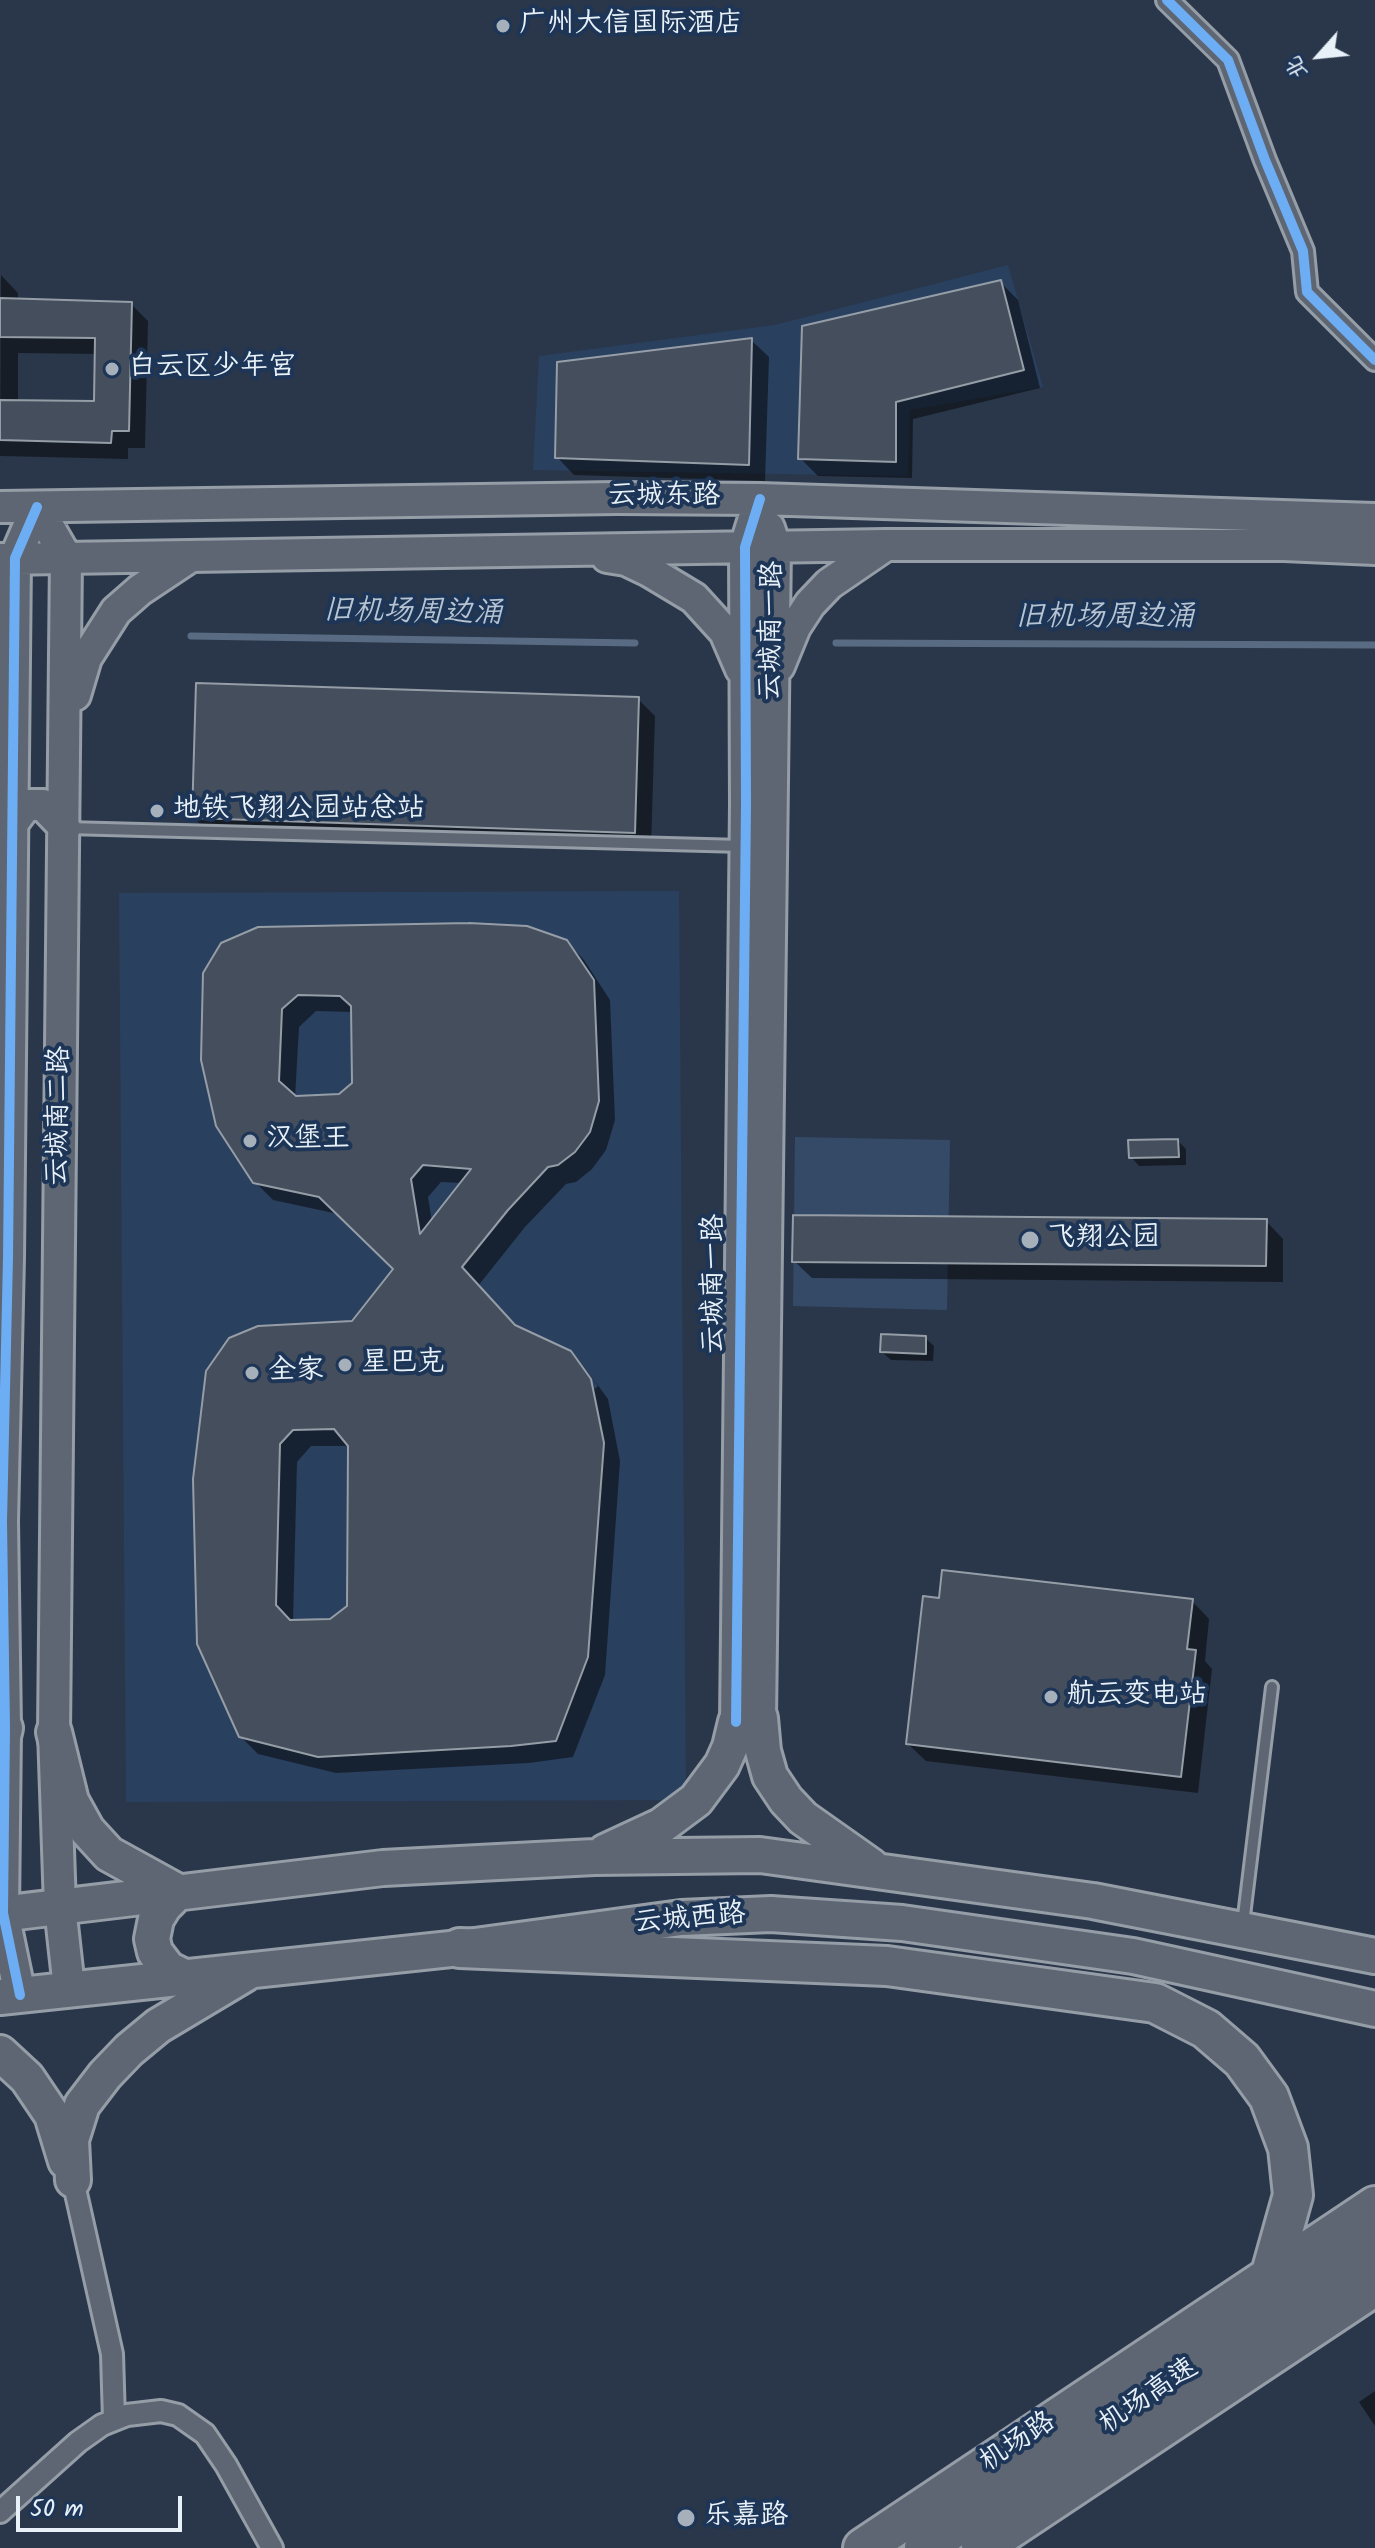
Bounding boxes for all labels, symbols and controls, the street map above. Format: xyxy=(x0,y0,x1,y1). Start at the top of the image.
place label: 广州大信国际酒店 xyxy=(519,9,743,43)
north arrow xyxy=(1279,16,1359,96)
marker: 广州大信国际酒店 xyxy=(494,17,512,35)
text: 北 xyxy=(1277,49,1318,85)
place label: 白云区少年宫 xyxy=(128,352,296,386)
marker: 白云区少年宫 xyxy=(103,360,121,378)
street label: 云城东路 xyxy=(608,481,720,515)
street label: 云城南一路 xyxy=(756,561,792,701)
water label: 旧机场周边涌 xyxy=(323,595,503,635)
water label: 旧机场周边涌 xyxy=(1015,602,1195,638)
place label: 地铁飞翔公园站总站 xyxy=(173,794,425,828)
marker: 地铁飞翔公园站总站 xyxy=(148,802,166,820)
street label: 云城南二路 xyxy=(43,1046,79,1186)
place label: 汉堡王 xyxy=(266,1124,350,1158)
marker: 汉堡王 xyxy=(241,1132,259,1150)
street label: 云城南一路 xyxy=(699,1214,733,1354)
place label: 飞翔公园 xyxy=(1048,1223,1160,1257)
marker: 飞翔公园 xyxy=(1019,1229,1041,1251)
place label: 星巴克 xyxy=(361,1348,445,1382)
place label: 全家 xyxy=(268,1356,324,1390)
marker: 星巴克 xyxy=(336,1356,354,1374)
marker: 全家 xyxy=(243,1364,261,1382)
place label: 航云变电站 xyxy=(1067,1680,1207,1714)
marker: 航云变电站 xyxy=(1042,1688,1060,1706)
street label: 云城西路 xyxy=(633,1899,747,1943)
street label: 机场高速 xyxy=(1094,2353,1206,2443)
street label: 机场路 xyxy=(975,2407,1063,2481)
scale bar xyxy=(20,2480,186,2530)
text: 50 m xyxy=(30,2490,84,2529)
place label: 乐嘉路 xyxy=(704,2501,788,2535)
marker: 乐嘉路 xyxy=(675,2507,697,2529)

